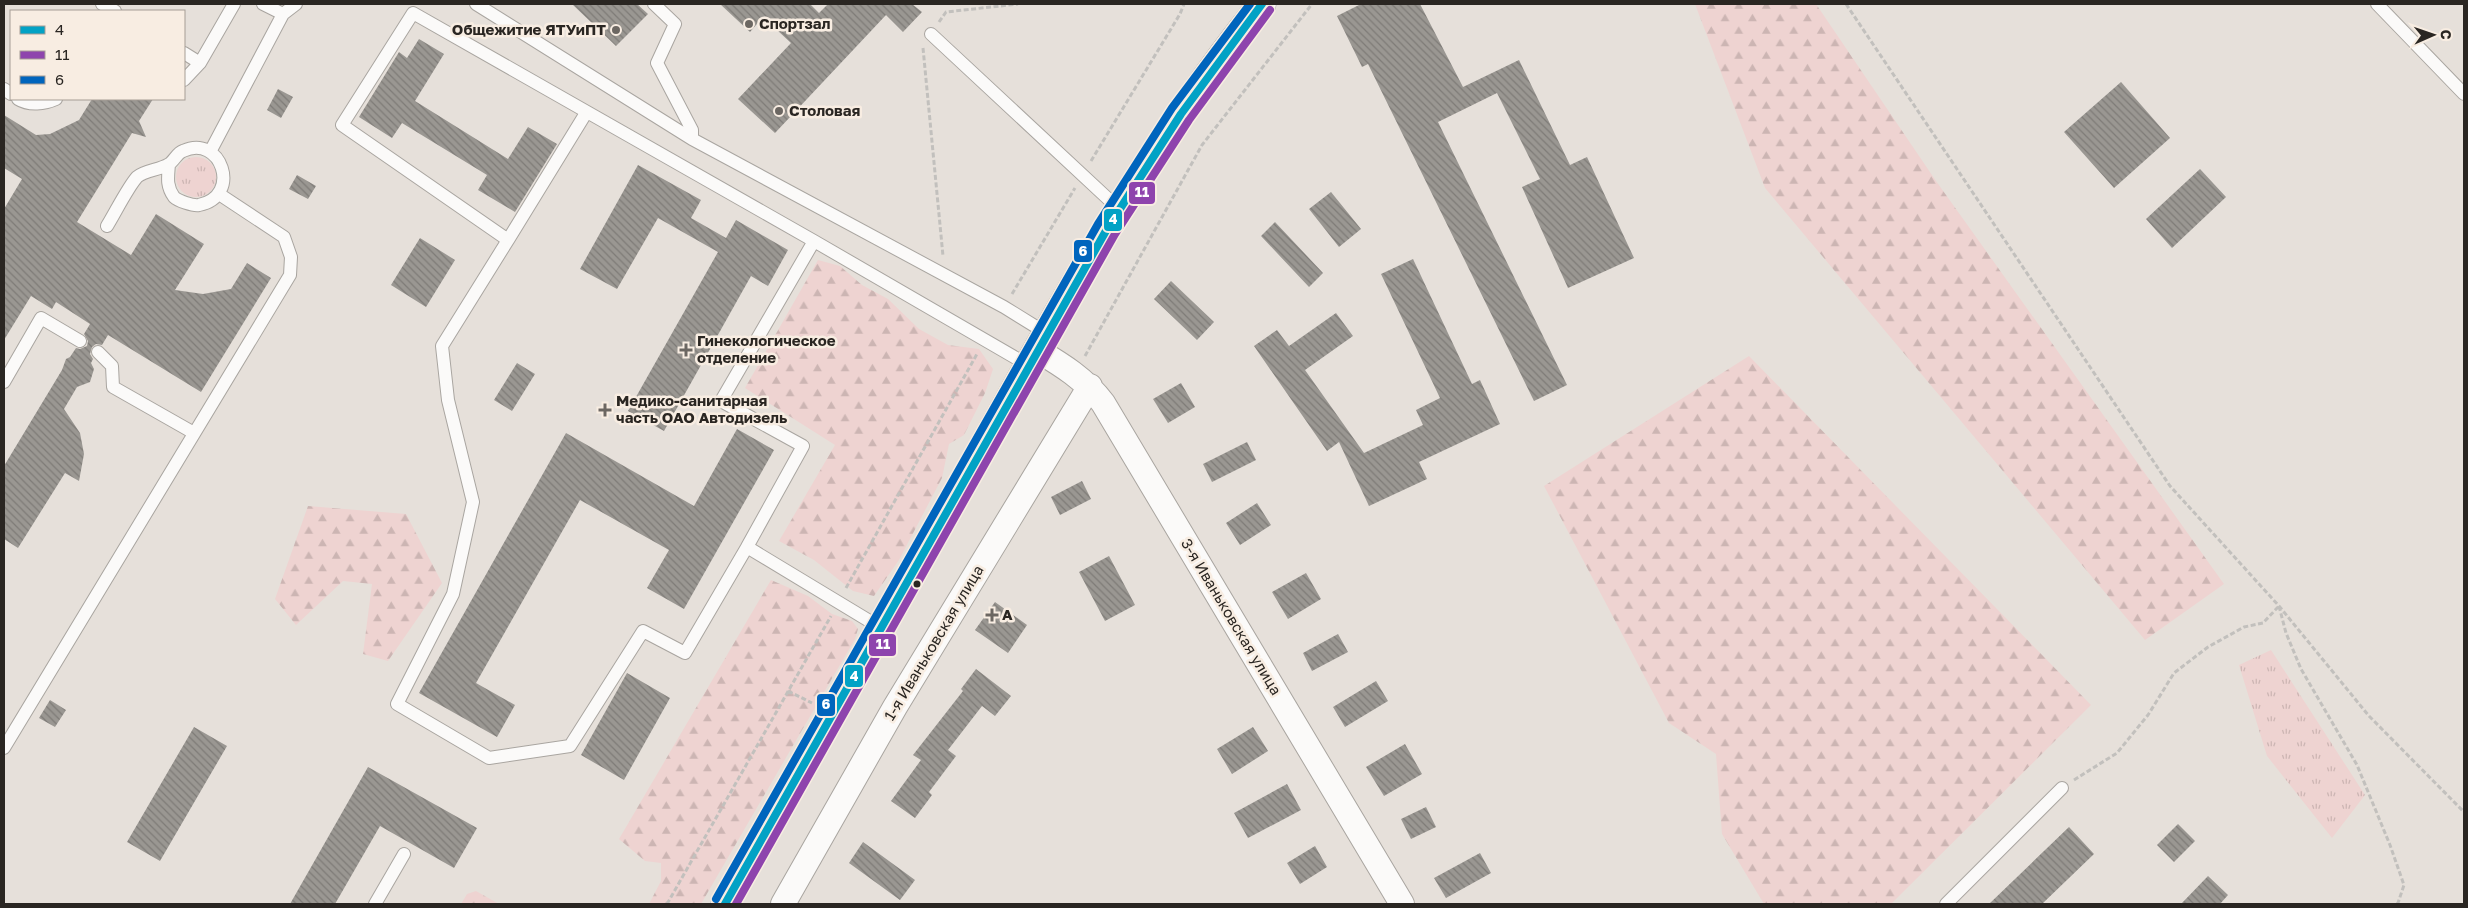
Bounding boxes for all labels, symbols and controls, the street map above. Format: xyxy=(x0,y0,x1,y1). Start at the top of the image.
legend xyxy=(10,10,185,100)
north arrow xyxy=(2408,10,2458,60)
place label: Спортзал xyxy=(759,14,830,32)
marker: Спортзал xyxy=(743,18,755,30)
text: 4 xyxy=(55,20,64,38)
place label: Общежитие ЯТУиПТ xyxy=(452,20,606,38)
marker: Общежитие ЯТУиПТ xyxy=(610,24,622,36)
text: С xyxy=(2438,29,2455,40)
text: 11 xyxy=(55,45,70,63)
text: 6 xyxy=(55,70,64,88)
place label: Столовая xyxy=(789,101,860,119)
marker: Столовая xyxy=(773,105,785,117)
line badge: 11 xyxy=(1128,181,1156,205)
text: 11 xyxy=(1135,183,1149,200)
line badge: 4 xyxy=(1103,208,1123,232)
text: 4 xyxy=(1109,210,1118,227)
line badge: 6 xyxy=(1073,239,1093,263)
text: 6 xyxy=(1079,242,1088,259)
place label: Гинекологическое отделение xyxy=(697,331,836,366)
marker: Гинекологическое отделение xyxy=(679,343,693,357)
place label: Медико-санитарная часть ОАО Автодизель xyxy=(616,391,787,426)
marker: Медико-санитарная часть ОАО Автодизель xyxy=(598,403,612,417)
street label: 3-я Иваньковская улица xyxy=(1178,535,1286,698)
street label: 1-я Иваньковская улица xyxy=(880,562,987,723)
unlabelled marker xyxy=(912,579,922,589)
place label: А xyxy=(1002,605,1013,623)
marker: А xyxy=(986,609,998,621)
line badge: 11 xyxy=(868,633,897,657)
text: 11 xyxy=(876,635,890,652)
line badge: 4 xyxy=(844,664,864,688)
text: 4 xyxy=(850,667,859,684)
line badge: 6 xyxy=(816,693,836,717)
text: 6 xyxy=(822,695,831,712)

